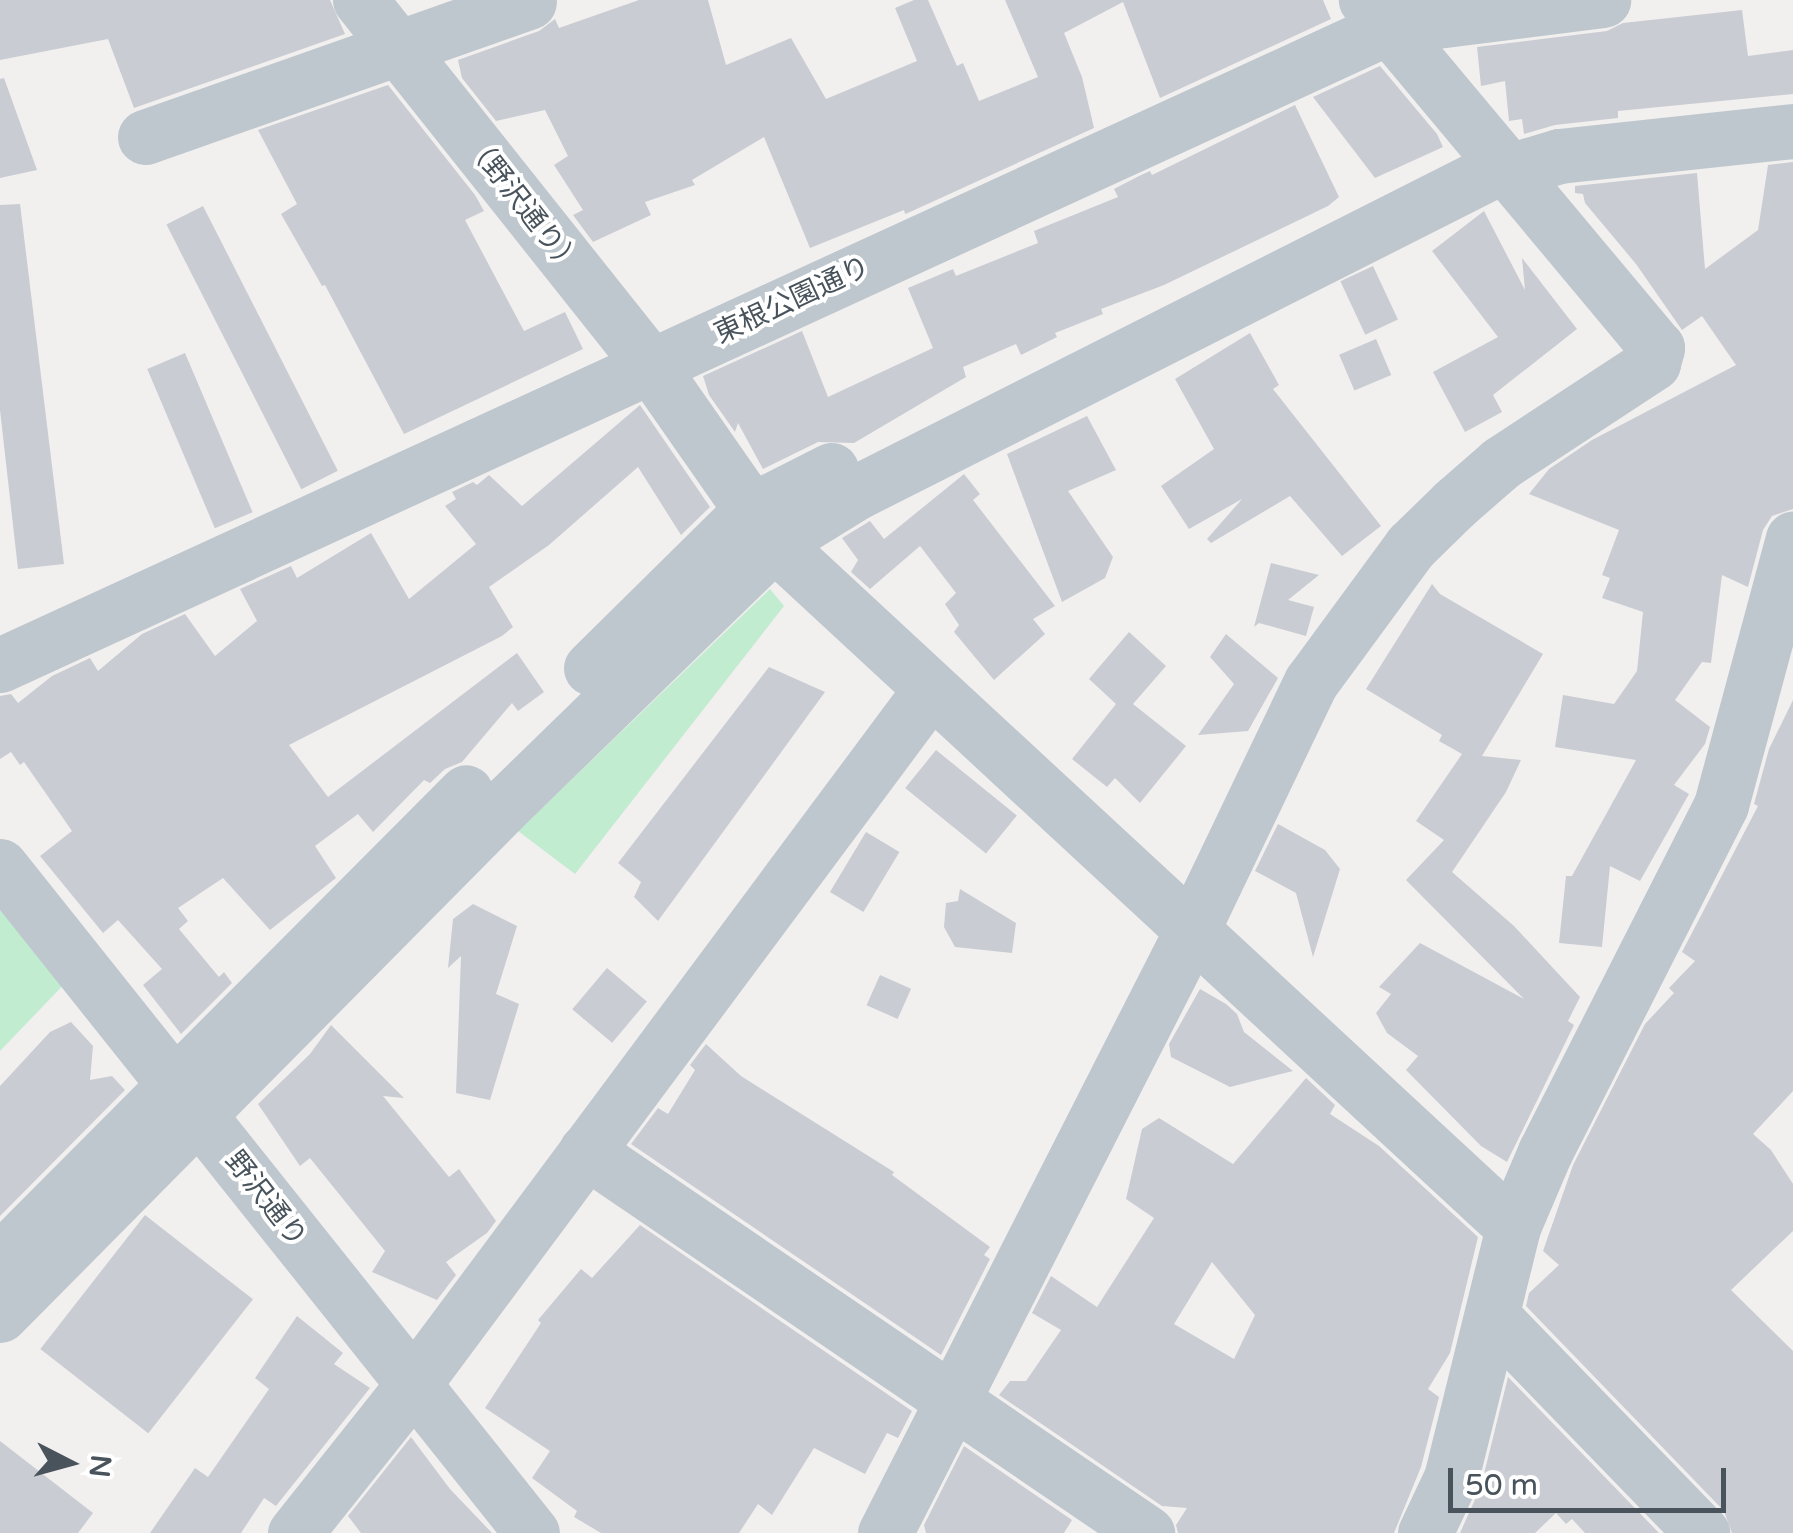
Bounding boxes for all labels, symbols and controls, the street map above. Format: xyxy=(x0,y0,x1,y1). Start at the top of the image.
street label: （野沢通り） xyxy=(458,128,588,282)
street label: 東根公園通り xyxy=(709,249,875,351)
street label: 野沢通り xyxy=(218,1145,314,1253)
north arrow xyxy=(20,1413,120,1513)
scale bar xyxy=(1453,1448,1730,1510)
text: N xyxy=(82,1453,118,1479)
text: 50 m xyxy=(1465,1467,1538,1504)

